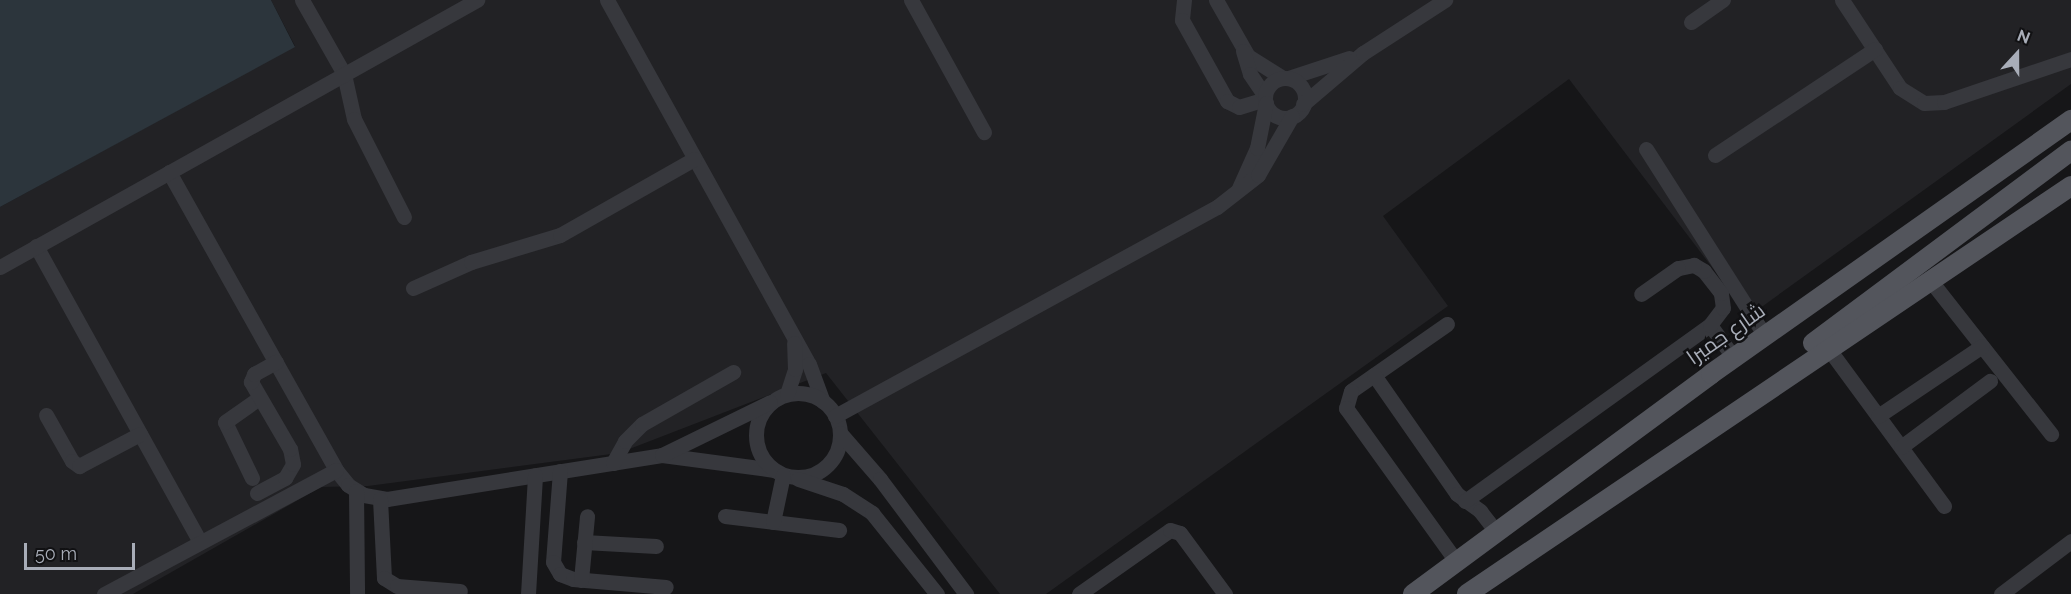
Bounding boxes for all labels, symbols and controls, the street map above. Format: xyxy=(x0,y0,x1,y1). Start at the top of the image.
north arrow xyxy=(1987,24,2047,84)
text: N xyxy=(2015,26,2033,48)
street label: شارع جميرا xyxy=(1682,298,1770,370)
scale bar xyxy=(27,531,138,569)
text: 50 m xyxy=(35,543,77,564)

